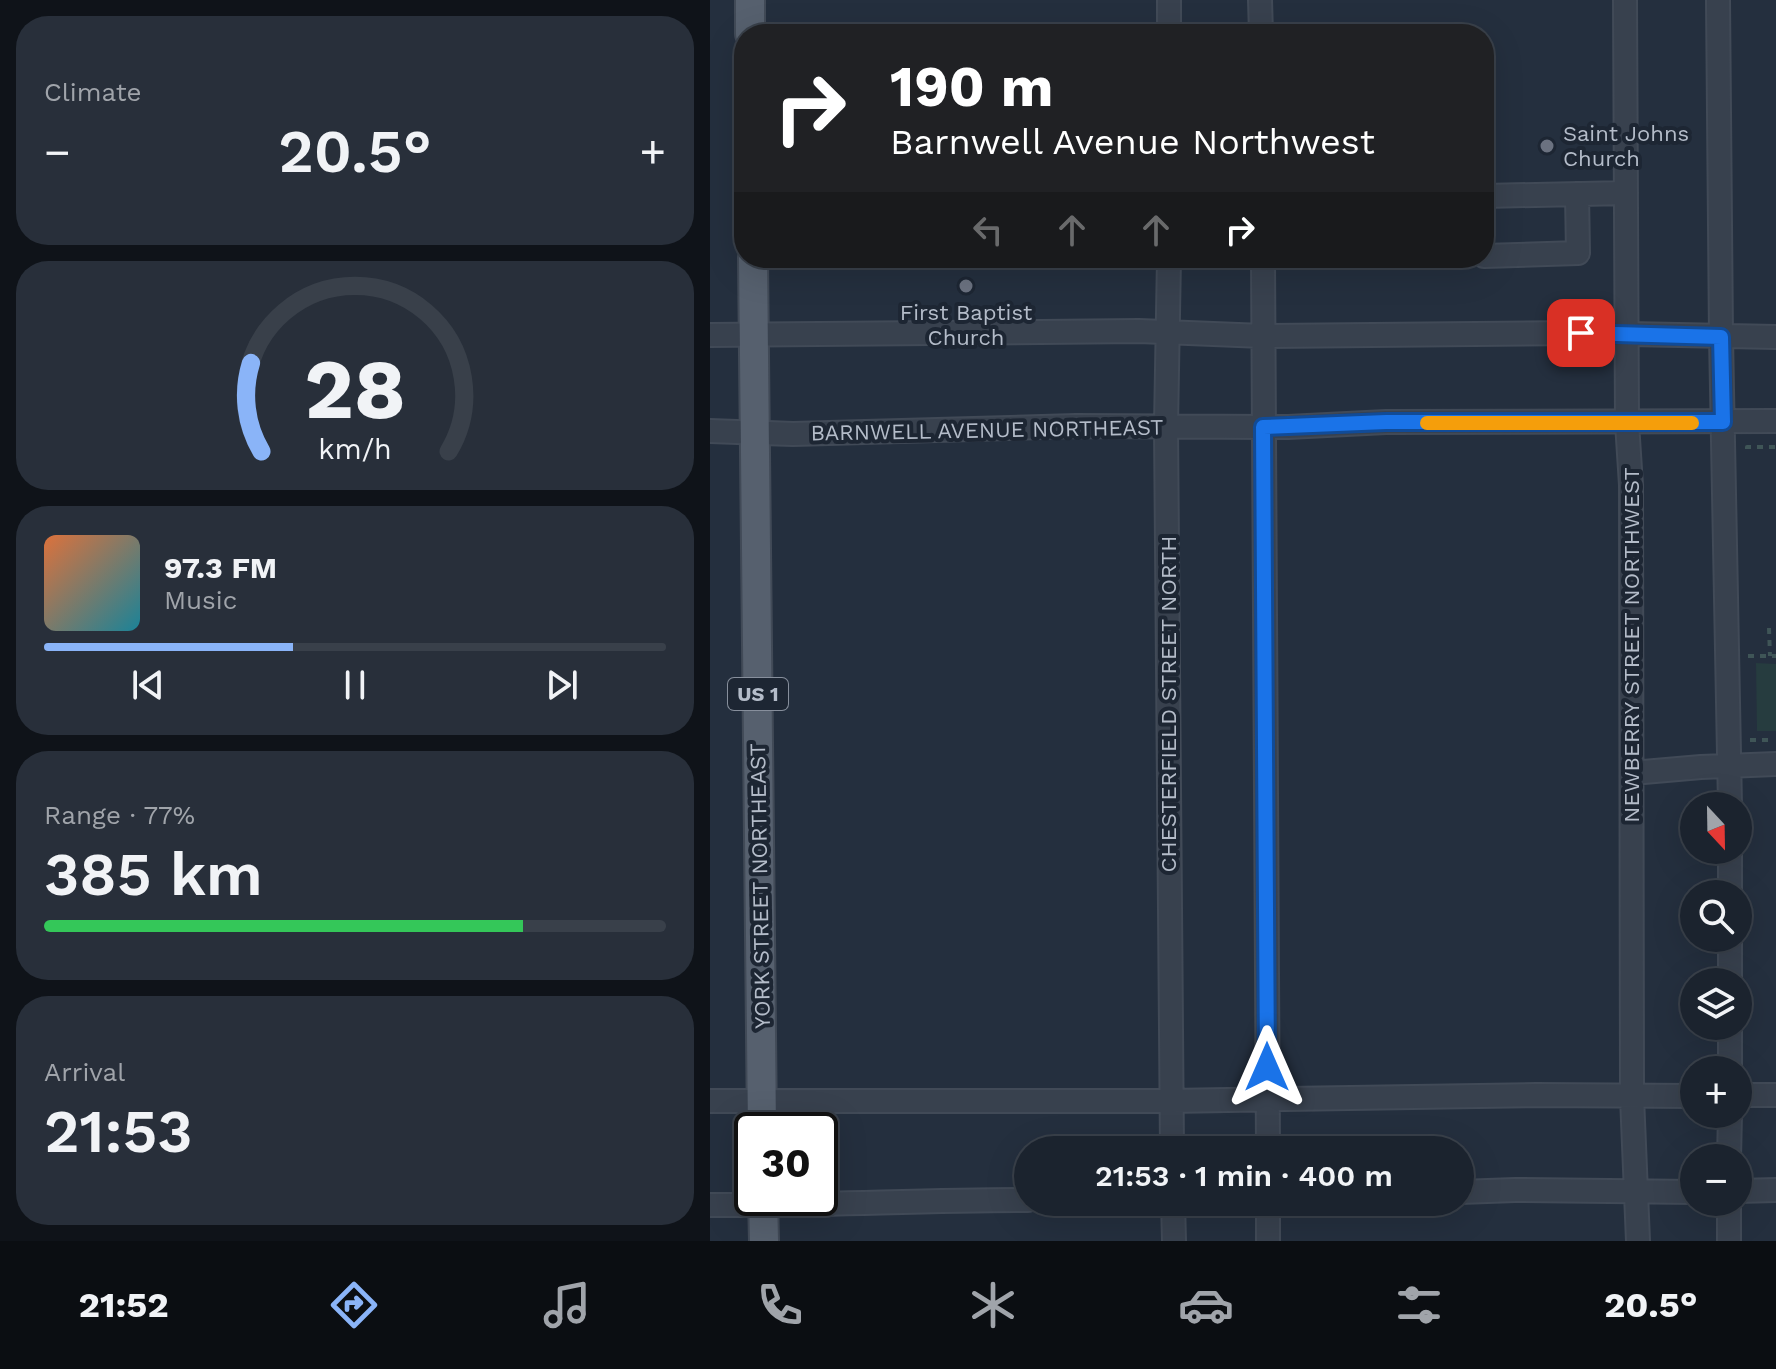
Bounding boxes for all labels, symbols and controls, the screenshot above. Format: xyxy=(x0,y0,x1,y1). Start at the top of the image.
text: 190 m xyxy=(890,54,1053,120)
icon: right xyxy=(758,56,862,160)
text: Climate xyxy=(44,77,142,107)
text: 20.5° xyxy=(278,116,432,187)
text: Barnwell Avenue Northwest xyxy=(890,121,1375,163)
place label: Saint Johns Church xyxy=(1563,121,1689,171)
text: − xyxy=(44,126,71,178)
text: + xyxy=(639,126,666,178)
marker: Saint Johns Church xyxy=(1538,137,1556,155)
icon: left xyxy=(966,208,1010,252)
icon: ahead xyxy=(1050,208,1094,252)
icon: ahead xyxy=(1134,208,1178,252)
icon: right xyxy=(1218,208,1262,252)
marker: First Baptist Church xyxy=(957,277,975,295)
pin xyxy=(1547,299,1615,367)
place label: First Baptist Church xyxy=(900,300,1032,350)
icon: arrive xyxy=(1559,311,1603,355)
text: 28 xyxy=(304,340,406,437)
street label: BARNWELL AVENUE NORTHEAST xyxy=(810,414,1164,446)
text: km/h xyxy=(318,432,392,466)
street label: NEWBERRY STREET NORTHWEST xyxy=(1619,467,1644,823)
street label: CHESTERFIELD STREET NORTH xyxy=(1156,535,1181,873)
text: 97.3 FM xyxy=(164,550,277,585)
text: Music xyxy=(164,585,237,615)
icon: previous xyxy=(126,663,170,707)
icon: pause xyxy=(333,663,377,707)
icon: next xyxy=(540,663,584,707)
road number: US 1 xyxy=(728,678,788,710)
street label: YORK STREET NORTHEAST xyxy=(745,743,775,1029)
north arrow xyxy=(1680,792,1752,864)
map controls xyxy=(1680,792,1752,1216)
text: Range · 77% xyxy=(44,800,195,830)
text: 385 km xyxy=(44,839,263,910)
button: search xyxy=(1680,880,1752,952)
button: layers xyxy=(1680,968,1752,1040)
position arrow xyxy=(1225,1025,1309,1109)
button: + xyxy=(1680,1056,1752,1128)
text: Arrival xyxy=(44,1057,125,1087)
text: 21:53 xyxy=(44,1096,193,1167)
speed limit sign: 30 xyxy=(734,1112,838,1216)
button: − xyxy=(1680,1144,1752,1216)
text: 21:53 · 1 min · 400 m xyxy=(1095,1158,1393,1193)
icon: directions xyxy=(326,1277,382,1333)
icon: music xyxy=(539,1277,595,1333)
icon: phone xyxy=(752,1277,808,1333)
icon: climate xyxy=(965,1277,1021,1333)
icon: car xyxy=(1178,1277,1234,1333)
icon: filters xyxy=(1391,1277,1447,1333)
text: 21:52 xyxy=(79,1284,169,1326)
text: 20.5° xyxy=(1604,1284,1697,1326)

